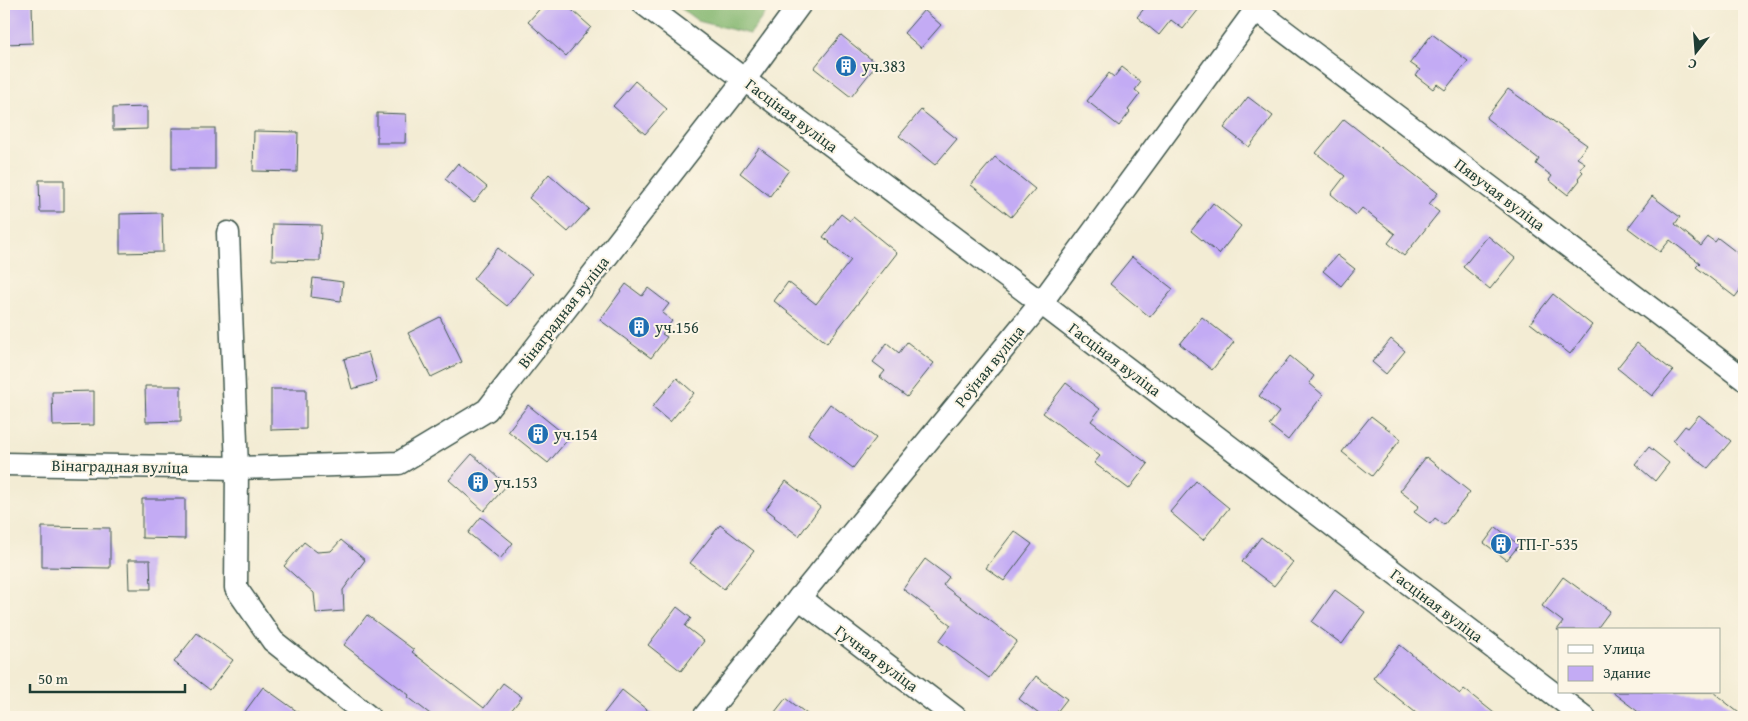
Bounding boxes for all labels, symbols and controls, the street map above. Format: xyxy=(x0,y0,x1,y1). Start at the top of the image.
north arrow xyxy=(1670,28,1720,78)
building icon: уч.383 xyxy=(834,54,858,78)
place label: уч.383 xyxy=(861,54,906,78)
text: С xyxy=(1685,54,1699,75)
street label: Гасціная вуліца xyxy=(741,72,844,158)
street label: Пявучая вуліца xyxy=(1450,152,1551,236)
street label: Вінаградная вуліца xyxy=(511,250,615,373)
building icon: уч.156 xyxy=(627,315,651,339)
place label: уч.156 xyxy=(654,315,699,339)
street label: Гасціная вуліца xyxy=(1064,316,1167,402)
street label: Роўная вуліца xyxy=(948,320,1030,412)
building icon: уч.154 xyxy=(526,422,550,446)
place label: уч.154 xyxy=(553,422,598,446)
street label: Вінаградная вуліца xyxy=(51,453,189,479)
building icon: уч.153 xyxy=(466,470,490,494)
place label: уч.153 xyxy=(493,470,538,494)
building icon: ТП-Г-535 xyxy=(1489,532,1513,556)
place label: ТП-Г-535 xyxy=(1517,532,1578,556)
street label: Гасціная вуліца xyxy=(1386,562,1489,648)
street label: Гучная вуліца xyxy=(830,619,924,698)
legend xyxy=(1558,628,1720,694)
text: Улица xyxy=(1603,638,1646,659)
scale bar xyxy=(30,661,185,693)
text: Здание xyxy=(1603,662,1651,683)
text: 50 m xyxy=(38,668,69,689)

